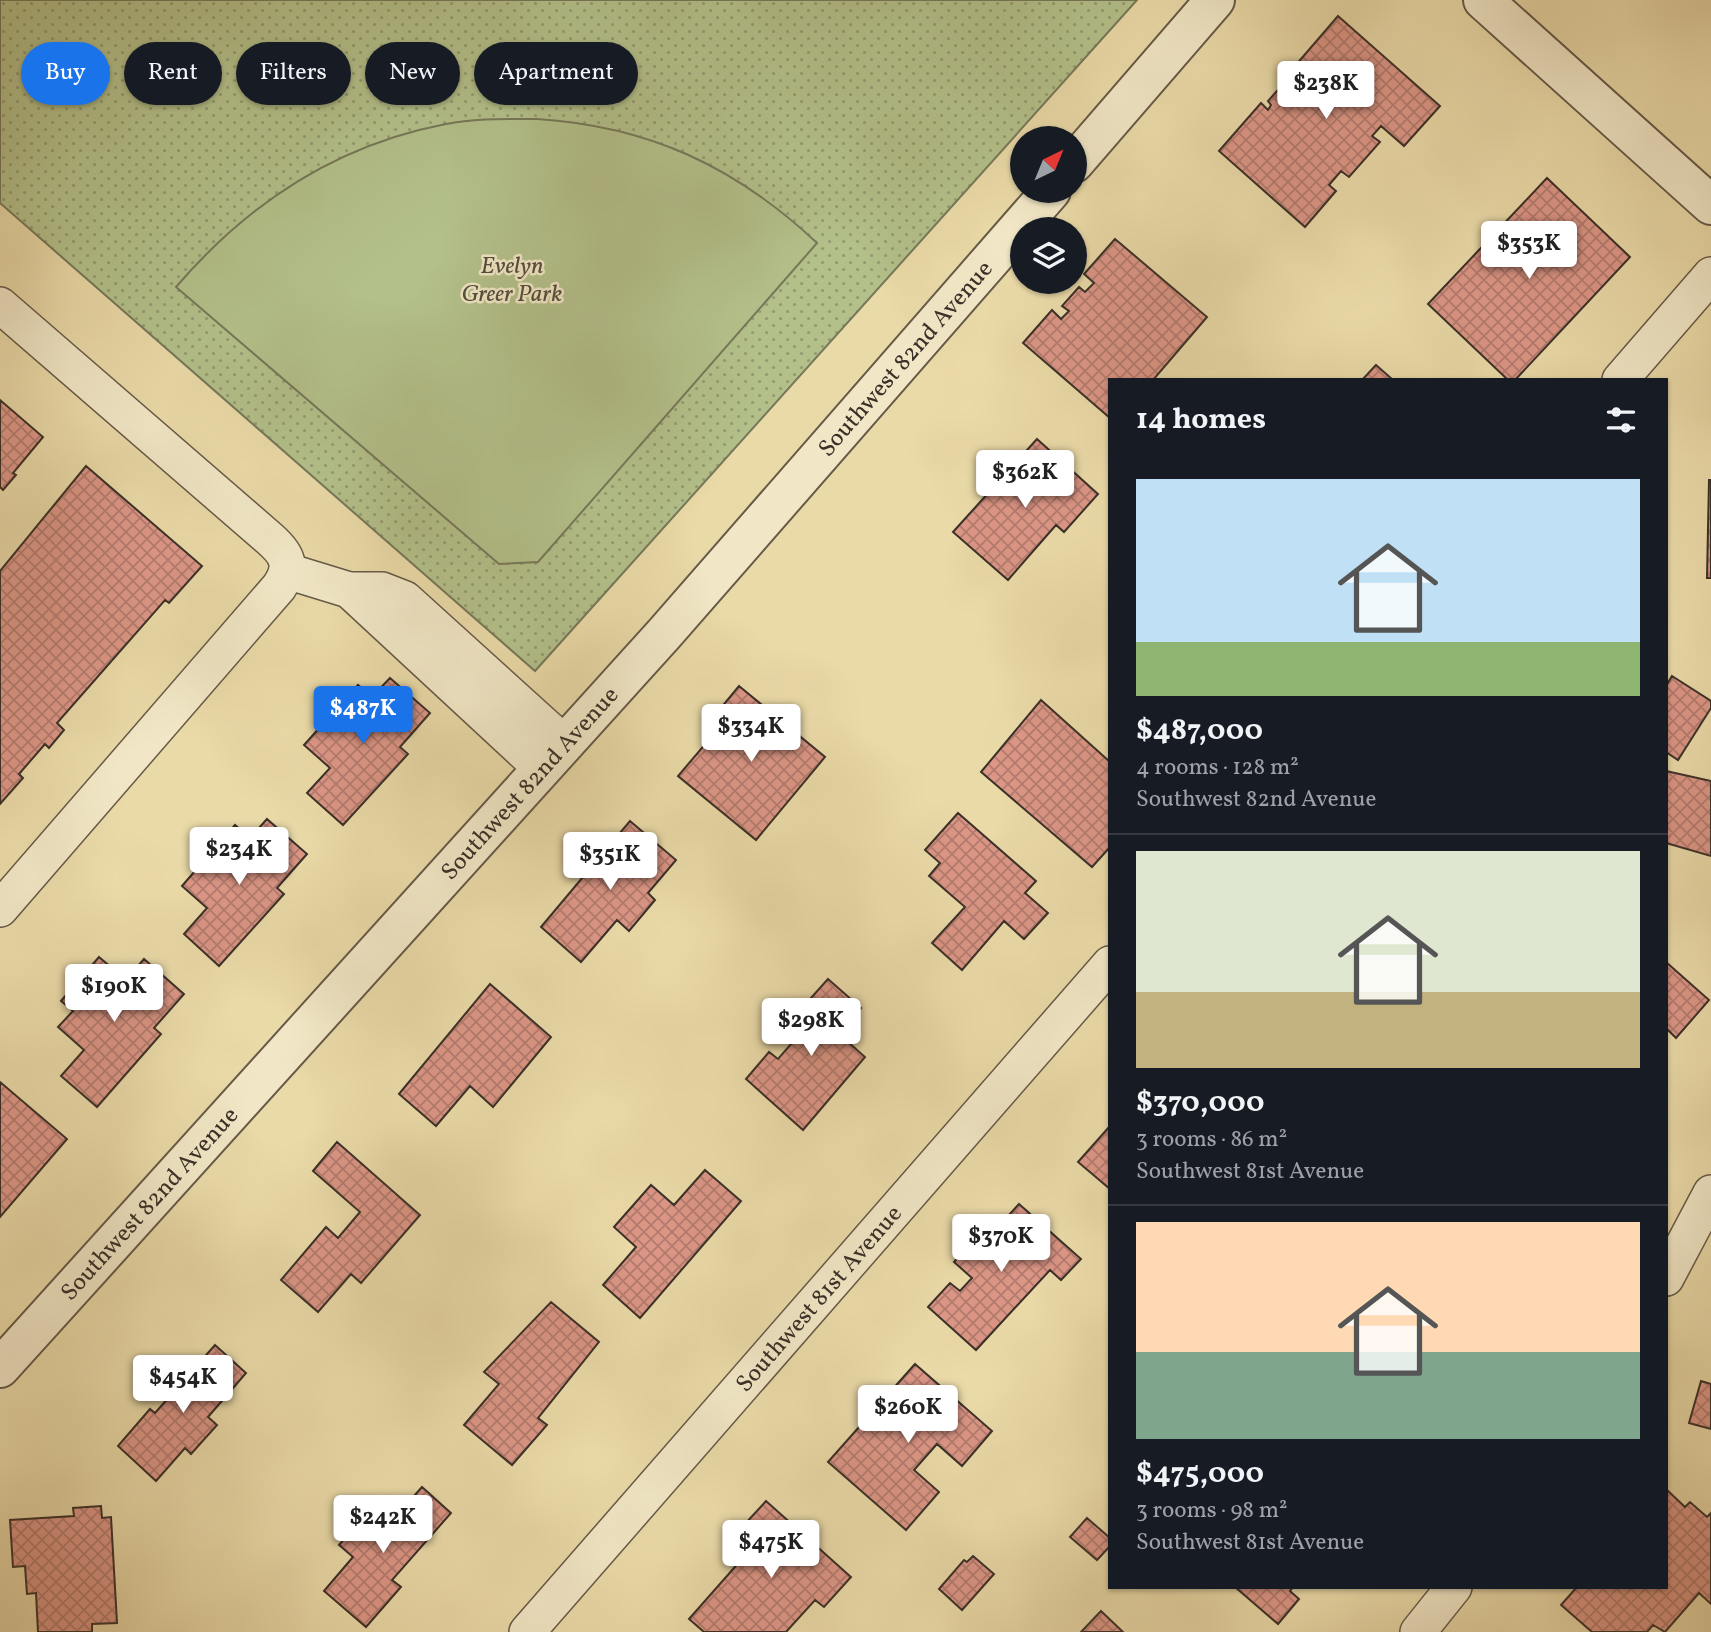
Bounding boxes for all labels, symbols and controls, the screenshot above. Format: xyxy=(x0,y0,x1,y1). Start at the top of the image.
chip: Buy xyxy=(21,42,110,105)
chip: Rent xyxy=(124,42,222,105)
chip: Filters xyxy=(236,42,351,105)
chip: New xyxy=(365,42,460,105)
chip: Apartment xyxy=(474,42,638,105)
pin: $238K xyxy=(1277,61,1375,121)
text: $238K xyxy=(1293,68,1359,100)
north arrow xyxy=(1010,126,1087,203)
map controls xyxy=(1010,126,1087,294)
button: layers xyxy=(1010,217,1087,294)
pin: $353K xyxy=(1480,222,1578,281)
text: $353K xyxy=(1497,228,1561,260)
park label: Evelyn Greer Park xyxy=(462,250,562,312)
street label: Southwest 82nd Avenue xyxy=(811,254,1002,465)
text: 14 homes xyxy=(1136,399,1266,441)
icon: filters xyxy=(1602,401,1640,439)
pin: $362K xyxy=(976,450,1074,510)
text: $362K xyxy=(992,457,1058,489)
icon: home xyxy=(1325,525,1451,651)
street label: Southwest 82nd Avenue xyxy=(434,680,628,889)
pin: $487K xyxy=(314,686,412,746)
text: $487K xyxy=(330,693,396,725)
pin: $334K xyxy=(702,704,800,764)
text: $487,000 xyxy=(1136,710,1263,752)
text: $334K xyxy=(718,711,784,743)
text: 4 rooms · 128 m² xyxy=(1136,752,1299,784)
text: Southwest 82nd Avenue xyxy=(1136,784,1376,816)
pin: $234K xyxy=(190,828,288,887)
pin: $351K xyxy=(561,832,659,892)
text: $234K xyxy=(206,834,272,866)
text: $351K xyxy=(579,839,641,871)
icon: home xyxy=(1325,897,1451,1023)
pin: $190K xyxy=(65,964,163,1024)
text: $190K xyxy=(81,971,147,1003)
pin: $298K xyxy=(762,998,860,1058)
text: $298K xyxy=(778,1005,844,1037)
text: $370,000 xyxy=(1136,1082,1265,1124)
street label: Southwest 82nd Avenue xyxy=(54,1100,247,1309)
text: 3 rooms · 86 m² xyxy=(1136,1124,1287,1156)
text: Southwest 81st Avenue xyxy=(1136,1156,1364,1188)
street label: Southwest 81st Avenue xyxy=(729,1199,911,1400)
pin: $370K xyxy=(952,1214,1050,1274)
text: $370K xyxy=(968,1221,1034,1253)
icon: home xyxy=(1325,1268,1451,1394)
pin: $454K xyxy=(134,1356,232,1415)
text: $454K xyxy=(149,1362,217,1394)
pin: $260K xyxy=(859,1386,957,1445)
text: $260K xyxy=(874,1392,942,1424)
text: $475,000 xyxy=(1136,1453,1264,1495)
text: 3 rooms · 98 m² xyxy=(1136,1495,1288,1527)
pin: $242K xyxy=(334,1496,432,1555)
text: $242K xyxy=(349,1502,417,1534)
pin: $475K xyxy=(722,1520,820,1580)
text: $475K xyxy=(738,1527,804,1559)
text: Southwest 81st Avenue xyxy=(1136,1527,1364,1559)

